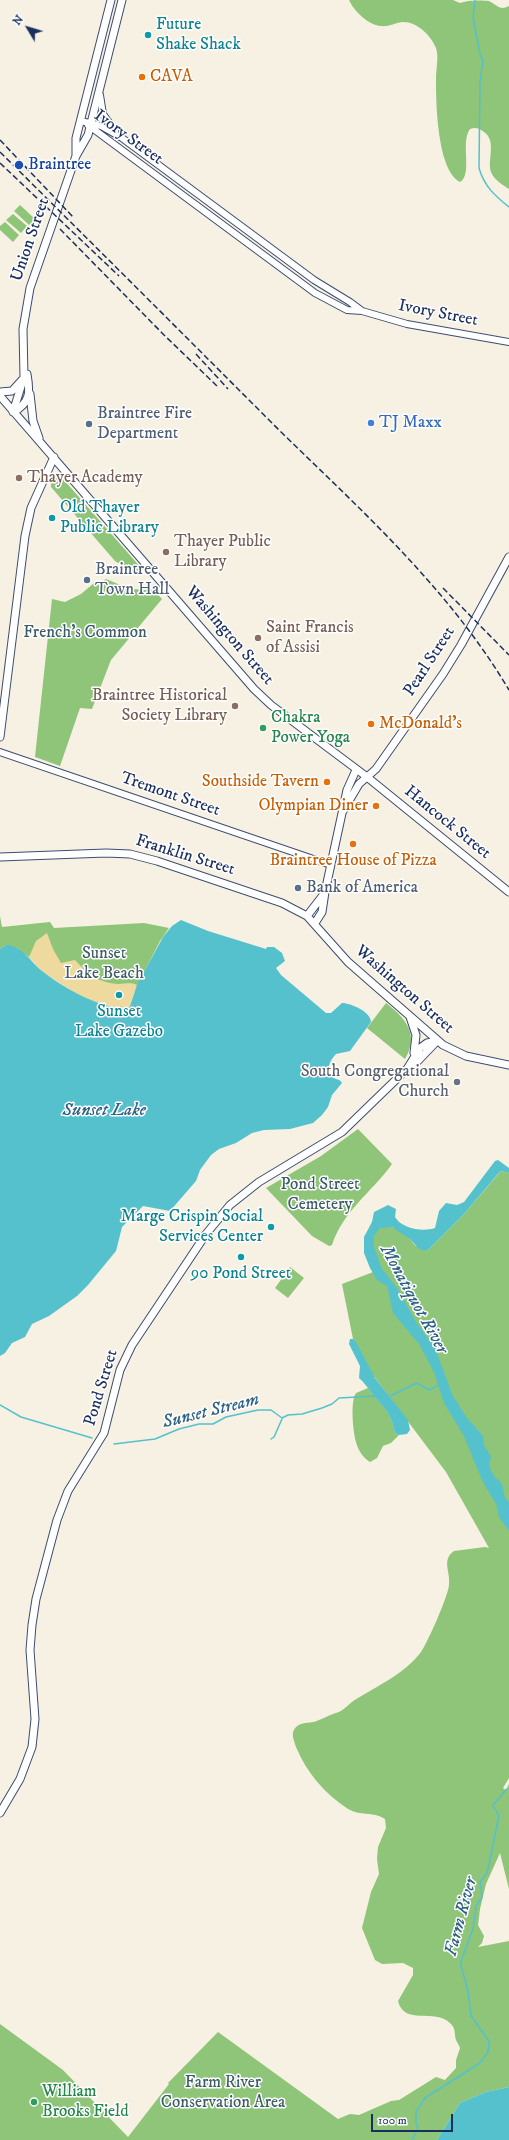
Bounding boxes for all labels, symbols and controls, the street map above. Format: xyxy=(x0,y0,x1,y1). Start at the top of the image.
north arrow xyxy=(8,8,48,48)
text: N xyxy=(10,13,27,28)
place label: Future Shake Shack xyxy=(156,15,241,55)
marker: Future Shake Shack xyxy=(143,30,153,40)
place label: CAVA xyxy=(150,67,193,87)
marker: CAVA xyxy=(137,72,147,82)
street label: Ivory Street xyxy=(89,106,167,170)
place label: Braintree xyxy=(28,155,91,175)
marker: Braintree xyxy=(13,159,25,171)
street label: Union Street xyxy=(7,196,55,284)
street label: Ivory Street xyxy=(397,296,479,332)
place label: Braintree Fire Department xyxy=(97,404,192,444)
place label: TJ Maxx xyxy=(379,413,442,433)
marker: TJ Maxx xyxy=(366,418,376,428)
marker: Braintree Fire Department xyxy=(84,419,94,429)
place label: Thayer Academy xyxy=(27,468,143,488)
marker: Thayer Academy xyxy=(14,473,24,483)
place label: Old Thayer Public Library xyxy=(60,498,159,538)
marker: Old Thayer Public Library xyxy=(47,513,57,523)
place label: Thayer Public Library xyxy=(174,532,271,572)
marker: Thayer Public Library xyxy=(161,547,171,557)
place label: Braintree Town Hall xyxy=(95,560,169,600)
marker: Braintree Town Hall xyxy=(82,575,92,585)
street label: Washington Street xyxy=(181,582,277,690)
place label: Saint Francis of Assisi xyxy=(266,618,354,658)
park label: French's Common xyxy=(23,623,147,643)
street label: Pearl Street xyxy=(400,623,460,701)
marker: Saint Francis of Assisi xyxy=(253,633,263,643)
place label: Braintree Historical Society Library xyxy=(92,686,227,726)
marker: Braintree Historical Society Library xyxy=(230,701,240,711)
place label: Chakra Power Yoga xyxy=(271,708,350,748)
place label: McDonald's xyxy=(379,714,462,734)
marker: McDonald's xyxy=(366,719,376,729)
marker: Chakra Power Yoga xyxy=(258,723,268,733)
street label: Tremont Street xyxy=(118,768,222,822)
place label: Southside Tavern xyxy=(202,772,319,792)
marker: Southside Tavern xyxy=(322,777,332,787)
street label: Hancock Street xyxy=(400,782,494,864)
place label: Olympian Diner xyxy=(258,796,368,816)
marker: Olympian Diner xyxy=(371,801,381,811)
street label: Franklin Street xyxy=(133,831,237,881)
marker: Braintree House of Pizza xyxy=(348,839,358,849)
place label: Braintree House of Pizza xyxy=(269,851,437,871)
place label: Bank of America xyxy=(306,878,418,898)
marker: Bank of America xyxy=(293,883,303,893)
street label: Washington Street xyxy=(350,942,458,1038)
park label: Sunset Lake Beach xyxy=(64,944,144,984)
marker: Sunset Lake Gazebo xyxy=(114,990,124,1000)
place label: Sunset Lake Gazebo xyxy=(75,1002,163,1042)
place label: South Congregational Church xyxy=(301,1062,449,1102)
marker: South Congregational Church xyxy=(452,1077,462,1087)
water label: Sunset Lake xyxy=(62,1100,146,1122)
park label: Pond Street Cemetery xyxy=(281,1175,359,1215)
place label: Marge Crispin Social Services Center xyxy=(121,1207,263,1247)
marker: Marge Crispin Social Services Center xyxy=(266,1222,276,1232)
water label: Monatiquot River xyxy=(374,1242,452,1358)
marker: 90 Pond Street xyxy=(236,1252,246,1262)
place label: 90 Pond Street xyxy=(191,1264,291,1284)
street label: Pond Street xyxy=(81,1347,123,1429)
water label: Sunset Stream xyxy=(160,1390,262,1434)
water label: Farm River xyxy=(441,1875,483,1959)
park label: Farm River Conservation Area xyxy=(161,2073,285,2113)
place label: William Brooks Field xyxy=(42,2082,129,2122)
marker: William Brooks Field xyxy=(29,2097,39,2107)
scale bar xyxy=(373,2106,455,2132)
text: 100 m xyxy=(378,2113,407,2128)

